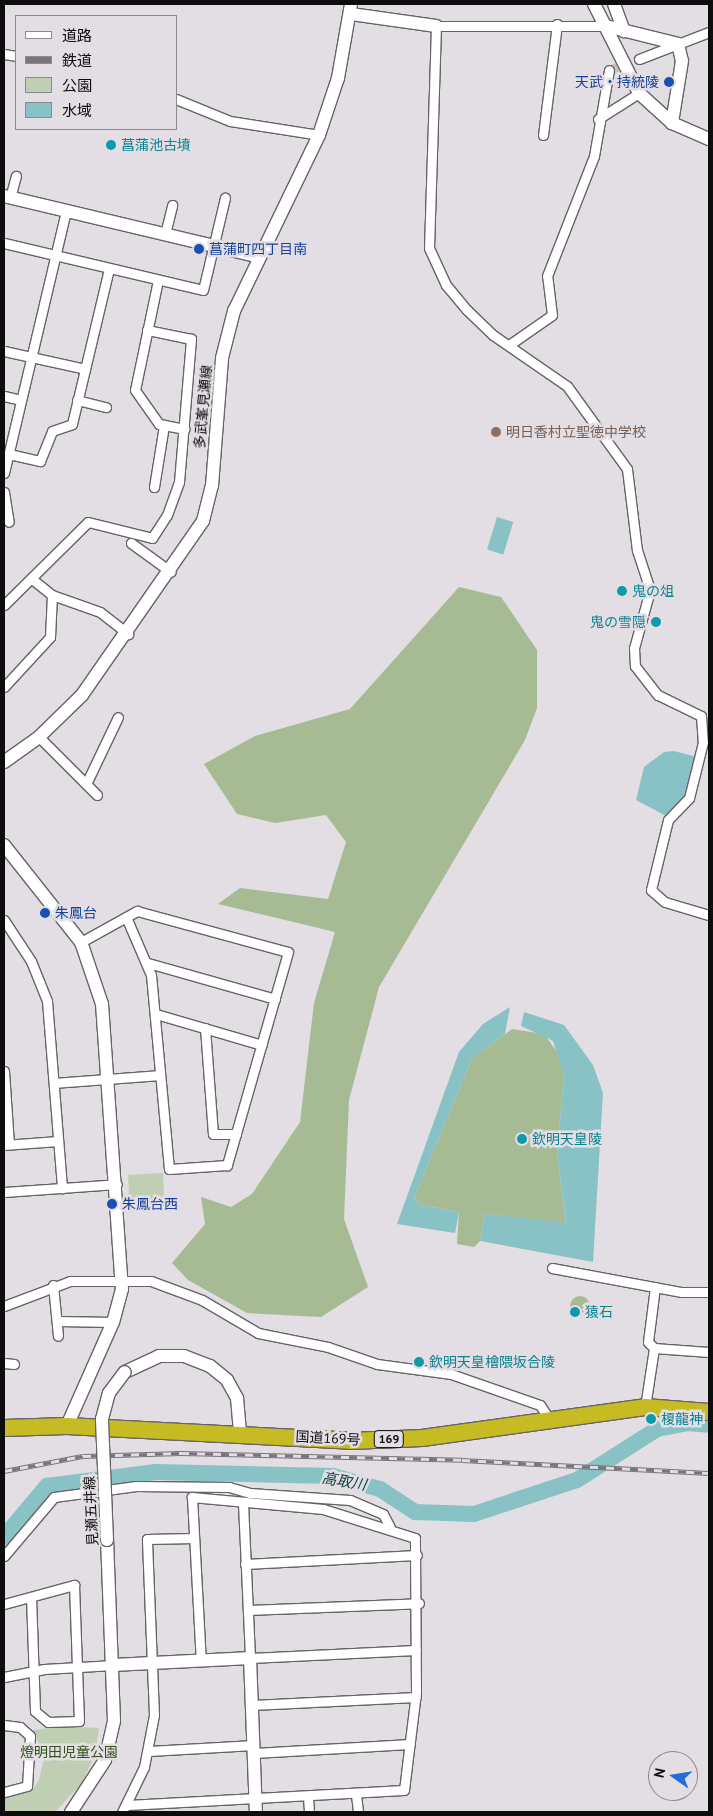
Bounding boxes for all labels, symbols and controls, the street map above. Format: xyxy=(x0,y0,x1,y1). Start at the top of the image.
legend xyxy=(15,15,178,130)
text: 道路 xyxy=(62,26,92,45)
text: 鉄道 xyxy=(62,51,92,70)
place label: 天武・持統陵 xyxy=(575,74,659,90)
text: 公園 xyxy=(62,76,92,95)
marker: 天武・持統陵 xyxy=(663,76,675,88)
text: 水域 xyxy=(62,101,92,120)
place label: 菖蒲池古墳 xyxy=(121,137,191,153)
marker: 菖蒲池古墳 xyxy=(105,139,117,151)
place label: 菖蒲町四丁目南 xyxy=(209,241,307,257)
marker: 菖蒲町四丁目南 xyxy=(193,243,205,255)
street label: 多武峯見瀬線 xyxy=(191,364,215,450)
place label: 明日香村立聖徳中学校 xyxy=(506,424,646,440)
marker: 明日香村立聖徳中学校 xyxy=(490,426,502,438)
place label: 鬼の俎 xyxy=(632,583,674,599)
marker: 鬼の俎 xyxy=(616,585,628,597)
place label: 鬼の雪隠 xyxy=(590,614,646,630)
marker: 鬼の雪隠 xyxy=(650,616,662,628)
place label: 朱鳳台 xyxy=(55,905,97,921)
marker: 朱鳳台 xyxy=(39,907,51,919)
place label: 欽明天皇陵 xyxy=(532,1131,602,1147)
marker: 欽明天皇陵 xyxy=(516,1133,528,1145)
place label: 朱鳳台西 xyxy=(122,1196,178,1212)
marker: 朱鳳台西 xyxy=(106,1198,118,1210)
place label: 猿石 xyxy=(585,1304,613,1320)
marker: 猿石 xyxy=(569,1306,581,1318)
place label: 欽明天皇檜隈坂合陵 xyxy=(429,1354,555,1370)
marker: 欽明天皇檜隈坂合陵 xyxy=(413,1356,425,1368)
place label: 榎龍神 xyxy=(661,1411,703,1427)
marker: 榎龍神 xyxy=(645,1413,657,1425)
street label: 国道169号 xyxy=(295,1428,361,1448)
road number: 169 xyxy=(373,1430,405,1448)
water label: 高取川 xyxy=(320,1468,368,1494)
street label: 見瀬五井線 xyxy=(81,1476,101,1546)
park label: 燈明田児童公園 xyxy=(20,1744,118,1760)
north arrow xyxy=(648,1751,698,1801)
text: N xyxy=(650,1766,669,1779)

